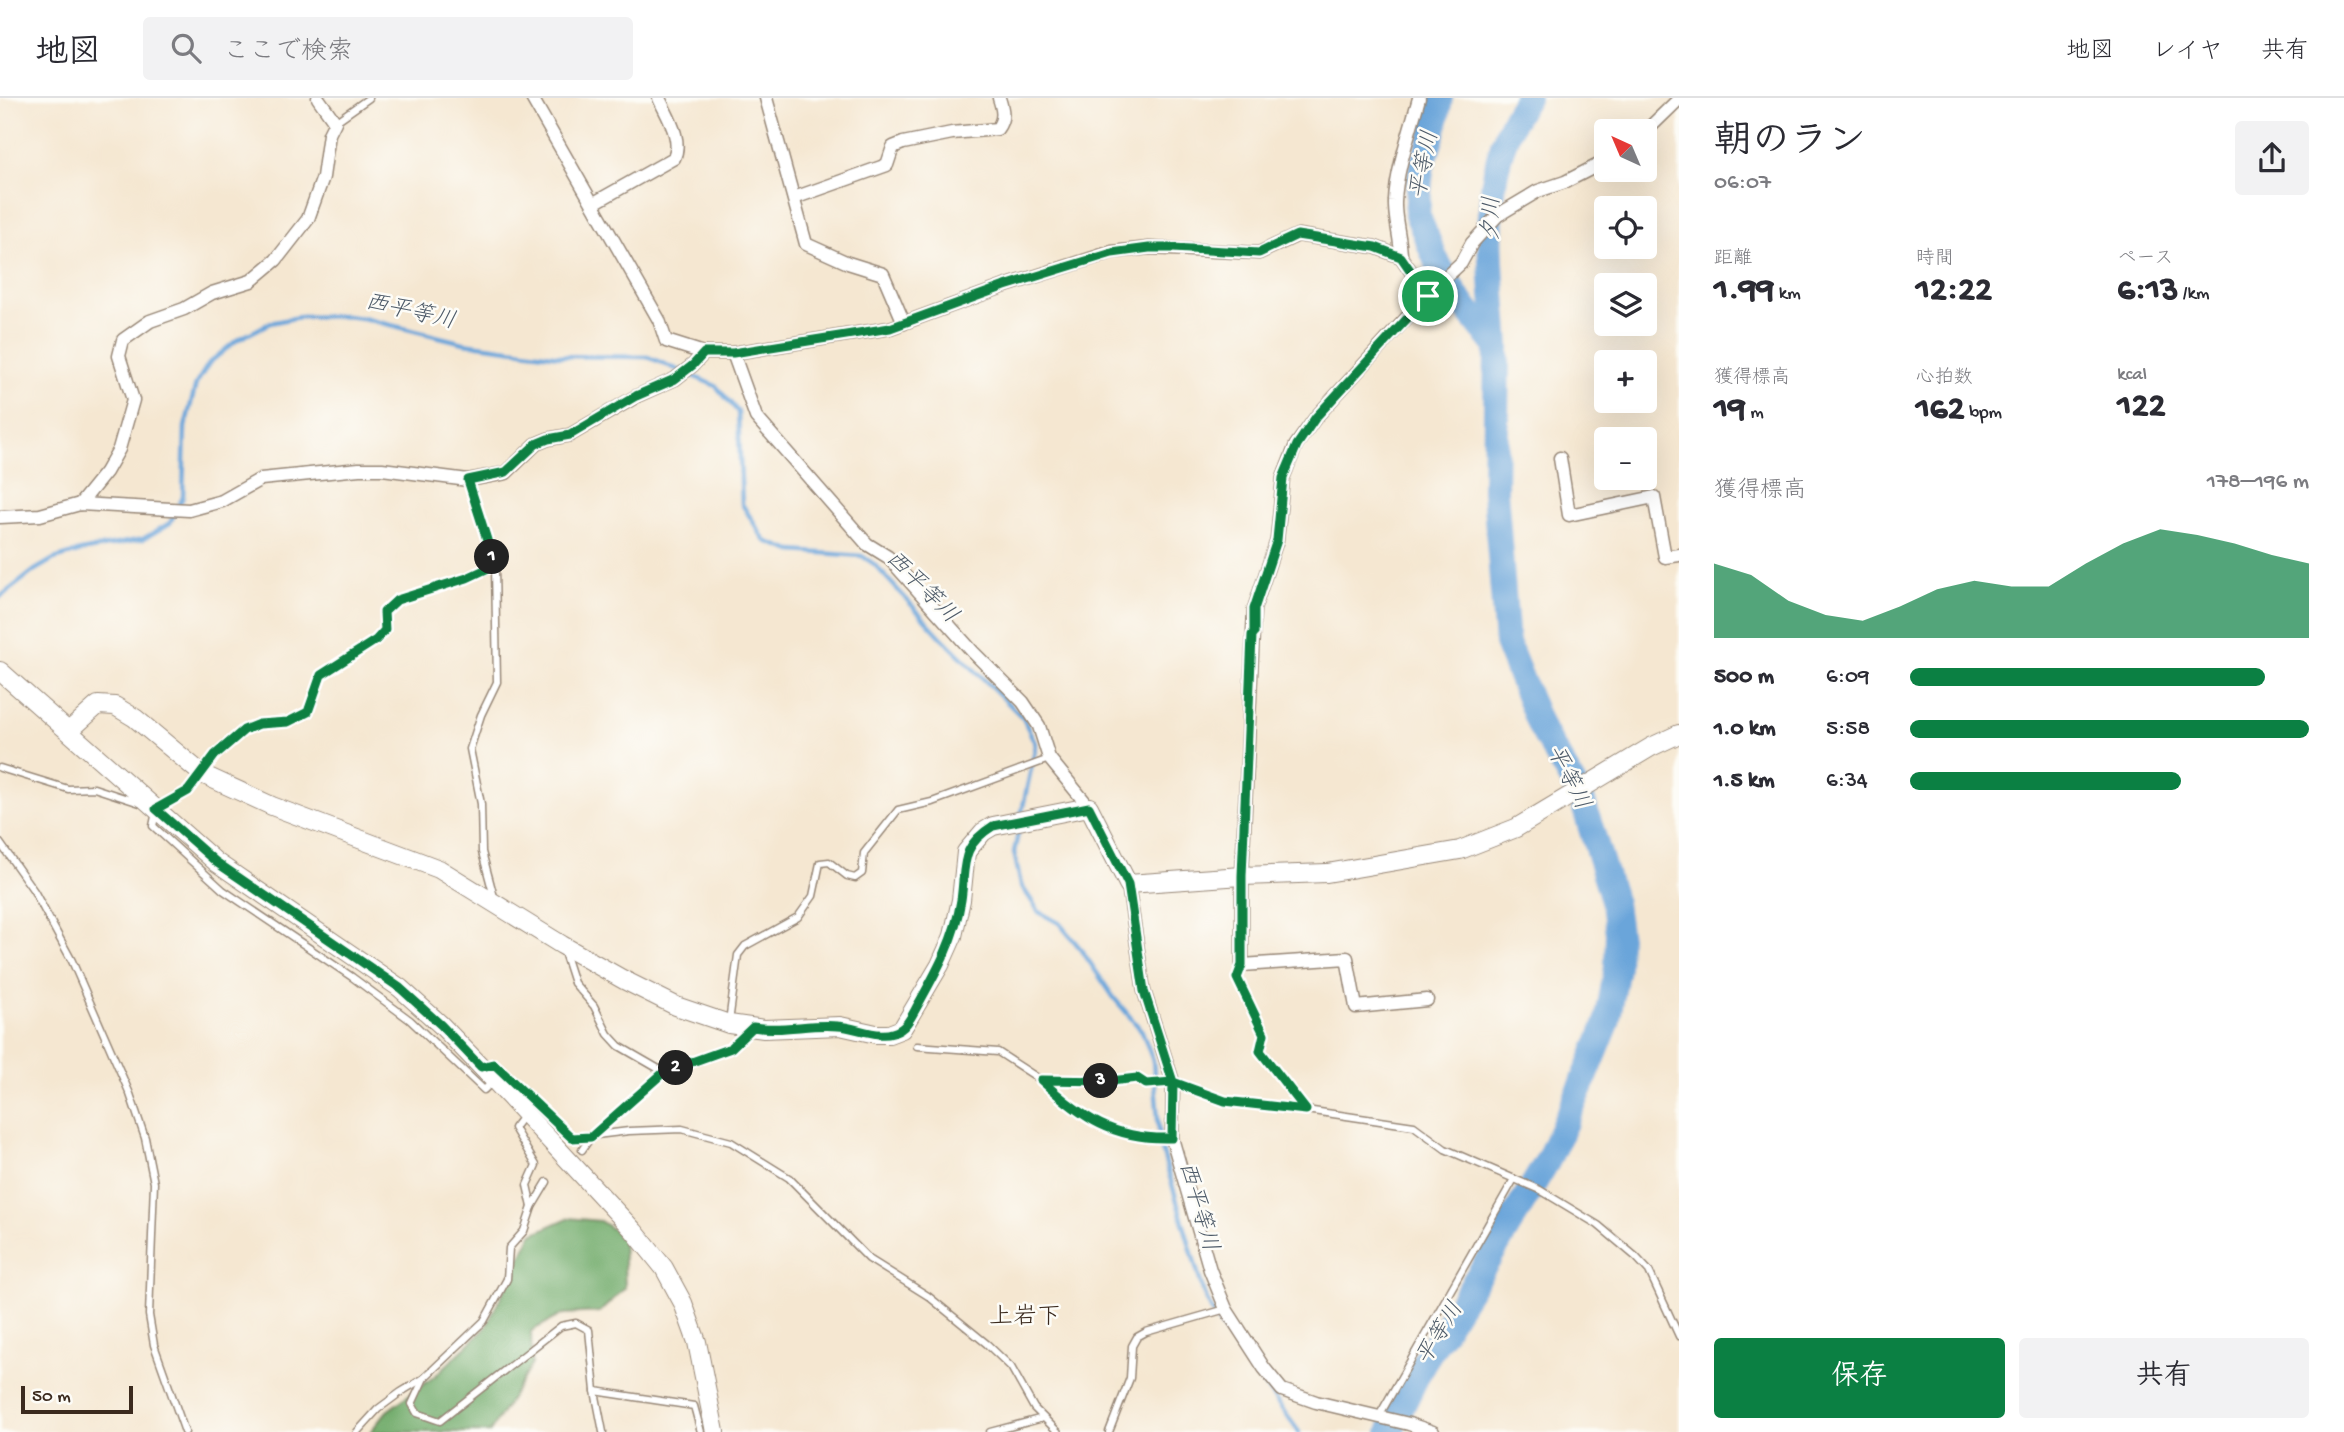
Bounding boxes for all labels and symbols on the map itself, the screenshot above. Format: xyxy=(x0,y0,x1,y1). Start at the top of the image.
north arrow xyxy=(1594,119,1657,182)
water label: 平等川 xyxy=(1405,128,1446,201)
water label: 夕川 xyxy=(1478,196,1507,242)
pin xyxy=(1398,266,1458,326)
water label: 西平等川 xyxy=(362,289,458,337)
pin: 1 xyxy=(475,540,510,574)
water label: 西平等川 xyxy=(879,545,964,630)
water label: 平等川 xyxy=(1539,741,1596,815)
pin: 2 xyxy=(658,1051,694,1086)
pin: 3 xyxy=(1084,1063,1118,1098)
water label: 西平等川 xyxy=(1171,1159,1224,1255)
water label: 平等川 xyxy=(1411,1297,1470,1371)
district label: 上岩下 xyxy=(989,1303,1061,1333)
scale bar xyxy=(21,1383,133,1415)

